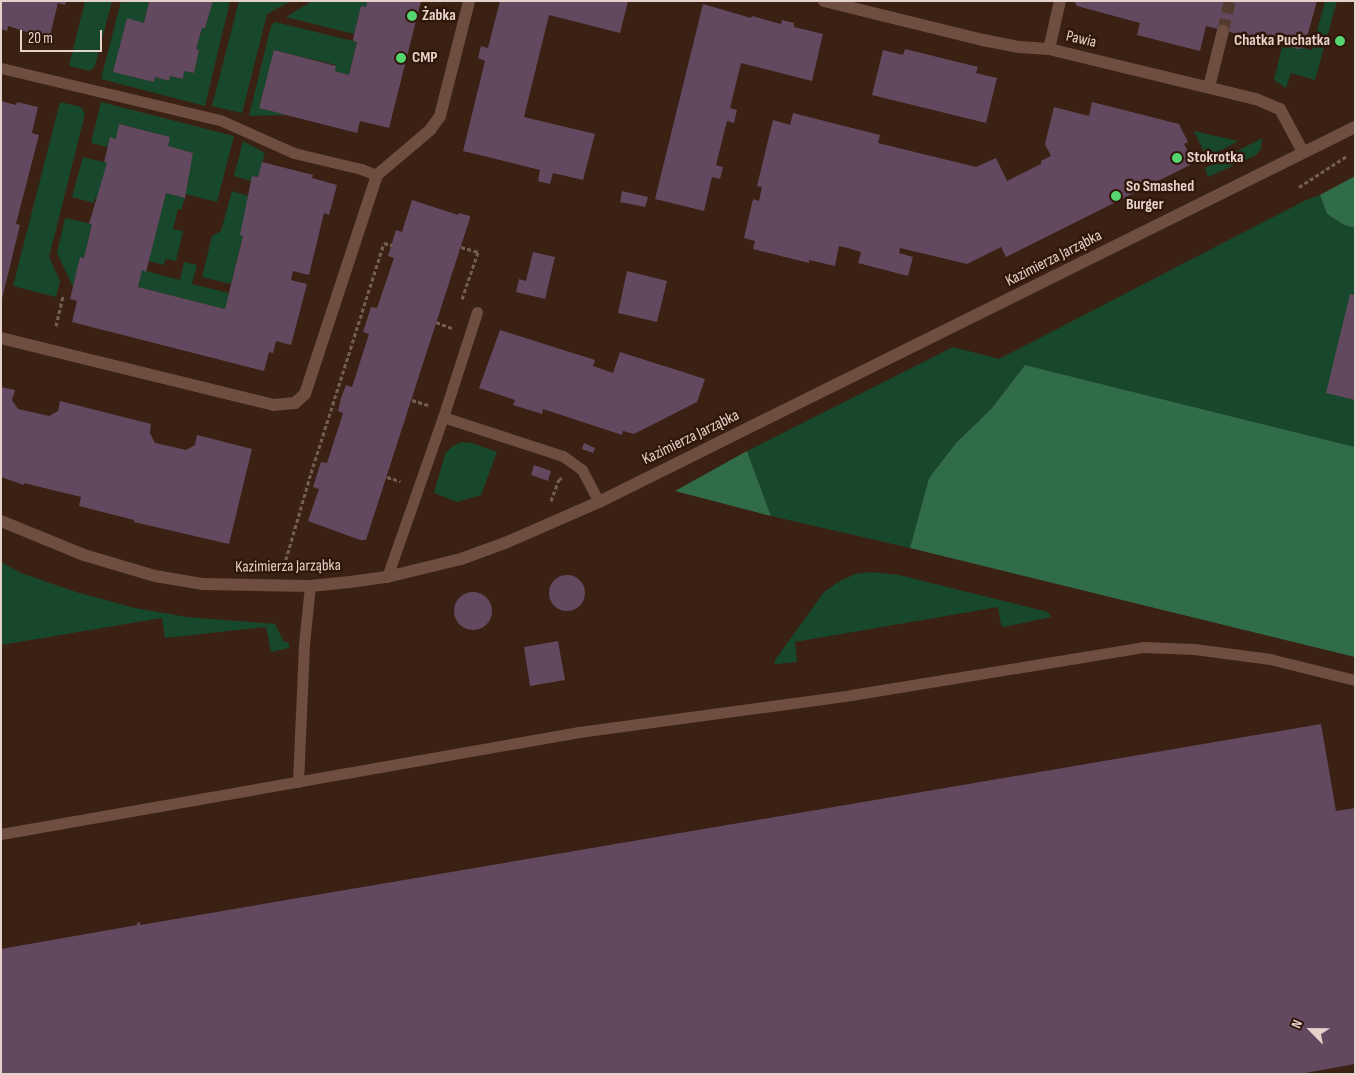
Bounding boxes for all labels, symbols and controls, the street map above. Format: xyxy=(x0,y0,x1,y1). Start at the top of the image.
place label: Żabka xyxy=(422,6,456,26)
marker: Żabka xyxy=(406,10,418,22)
scale bar xyxy=(22,20,105,52)
street label: Pawia xyxy=(1064,27,1098,53)
text: 20 m xyxy=(28,29,53,48)
place label: Chatka Puchatka xyxy=(1234,31,1330,51)
marker: Chatka Puchatka xyxy=(1334,35,1346,47)
place label: CMP xyxy=(412,48,438,68)
marker: CMP xyxy=(394,51,408,65)
place label: Stokrotka xyxy=(1187,148,1243,168)
marker: Stokrotka xyxy=(1171,152,1183,164)
place label: So Smashed Burger xyxy=(1126,177,1194,215)
marker: So Smashed Burger xyxy=(1110,190,1122,202)
street label: Kazimierza Jarząbka xyxy=(1003,226,1105,292)
street label: Kazimierza Jarząbka xyxy=(639,406,743,470)
street label: Kazimierza Jarząbka xyxy=(235,556,341,578)
north arrow xyxy=(1286,1005,1336,1055)
text: N xyxy=(1287,1017,1306,1031)

